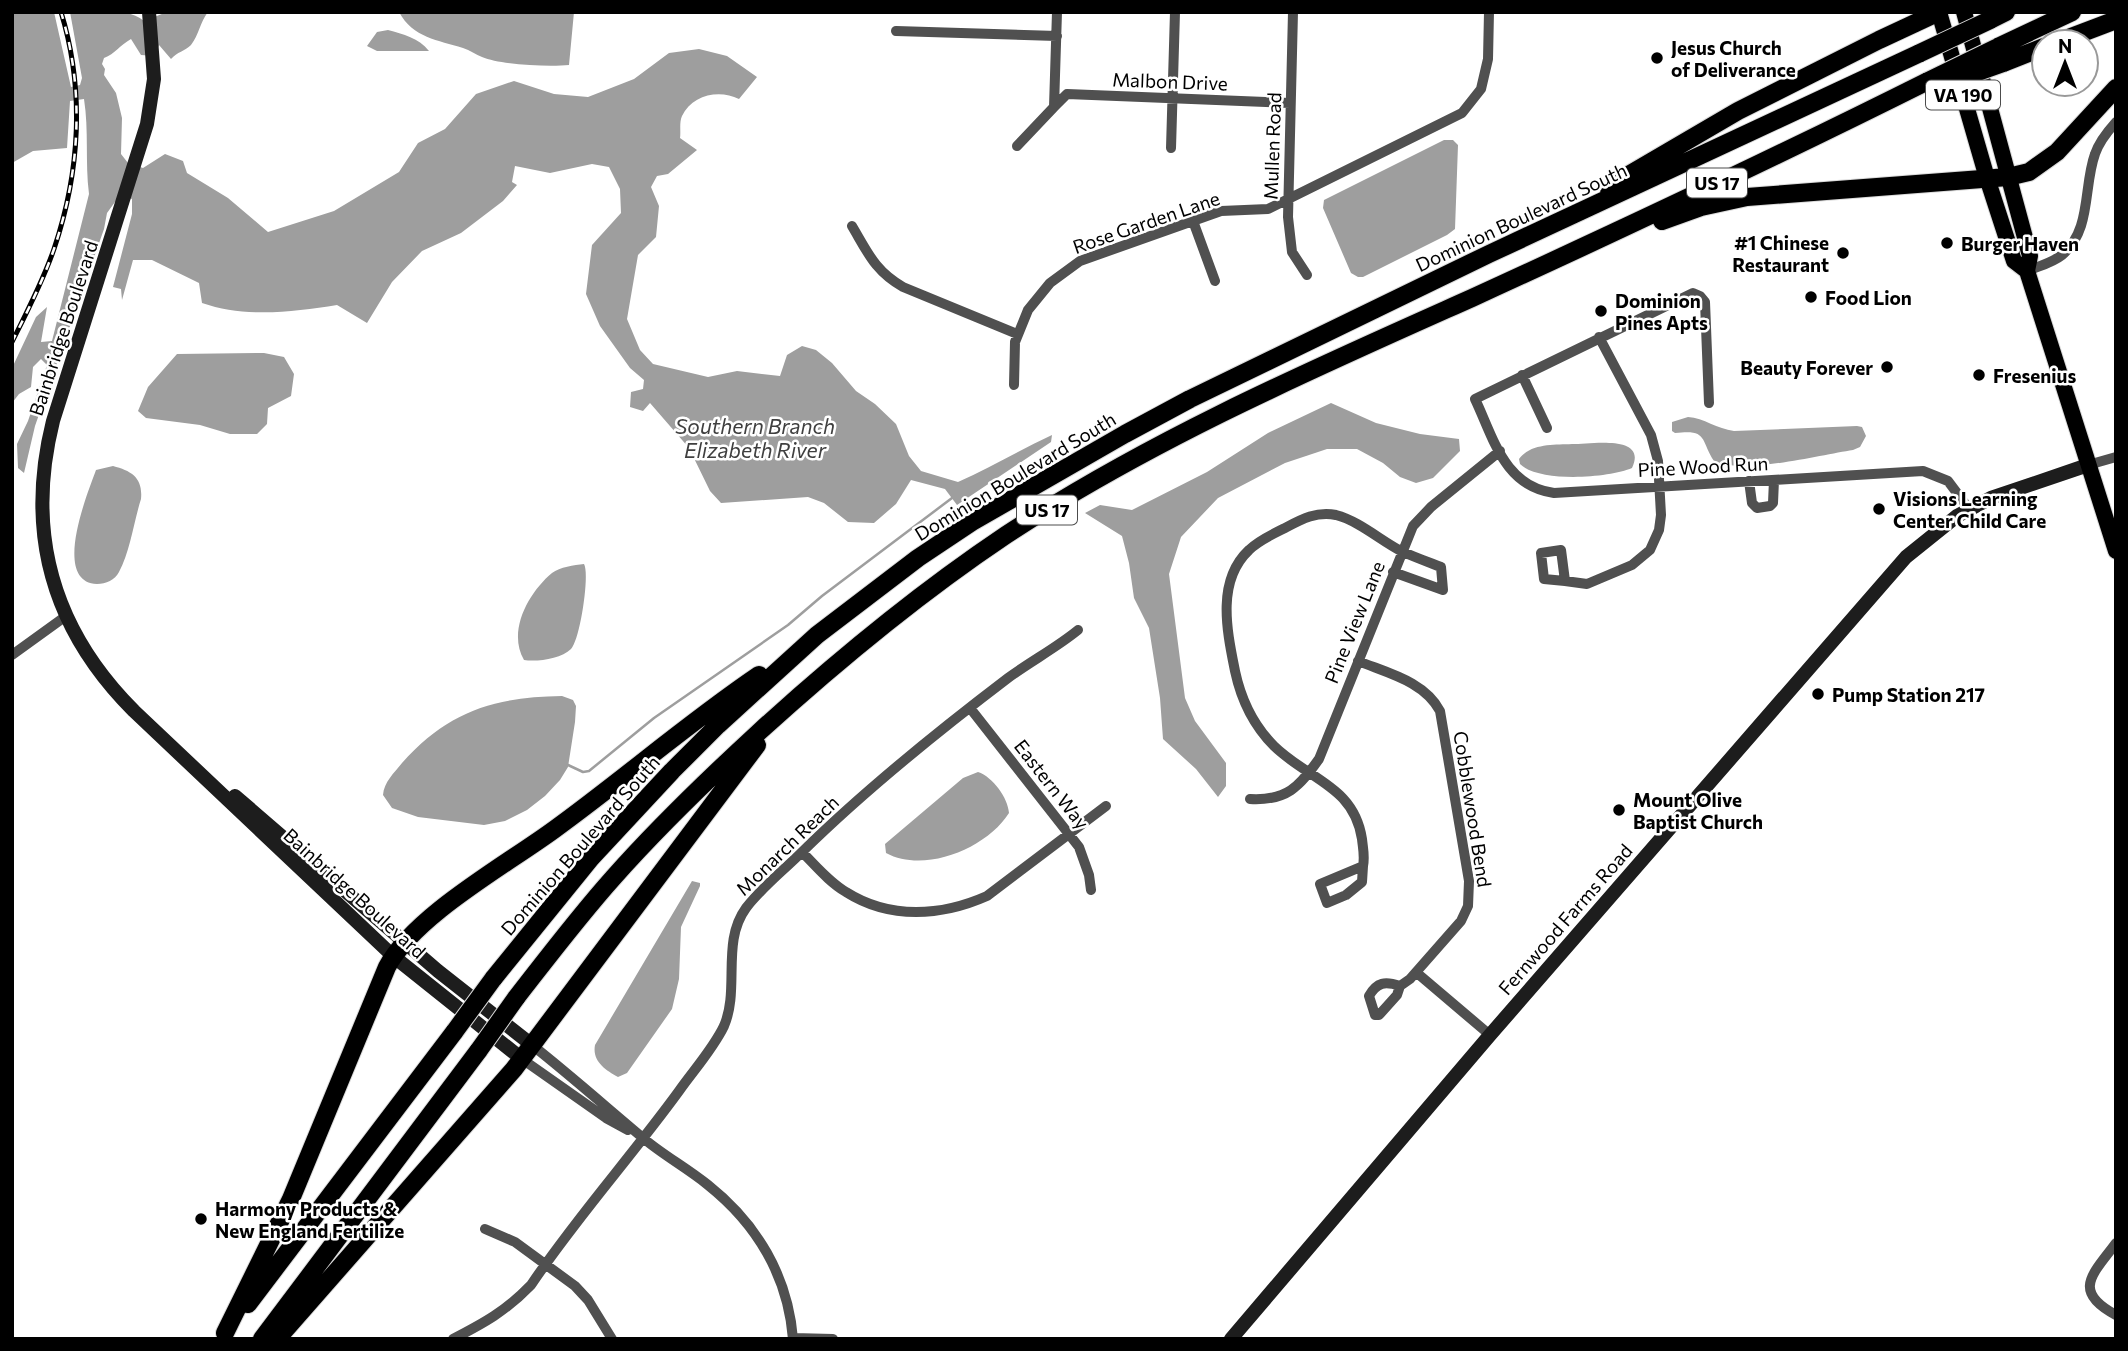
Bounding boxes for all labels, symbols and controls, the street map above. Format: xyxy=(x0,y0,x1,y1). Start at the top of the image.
north arrow xyxy=(2030,28,2100,98)
text: N xyxy=(2058,34,2072,57)
place label: Jesus Church of Deliverance xyxy=(1671,36,1796,81)
marker: Jesus Church of Deliverance xyxy=(1649,50,1665,66)
street label: Malbon Drive xyxy=(1112,67,1228,95)
road number: VA 190 xyxy=(1926,80,2000,110)
street label: Mullen Road xyxy=(1259,92,1285,200)
street label: Dominion Boulevard South xyxy=(1412,158,1630,276)
road number: US 17 xyxy=(1687,168,1747,198)
street label: Rose Garden Lane xyxy=(1069,186,1223,258)
place label: #1 Chinese Restaurant xyxy=(1732,231,1829,276)
place label: Burger Haven xyxy=(1961,232,2079,255)
marker: Burger Haven xyxy=(1939,235,1955,251)
street label: Bainbridge Boulevard xyxy=(24,237,102,419)
marker: #1 Chinese Restaurant xyxy=(1835,245,1851,261)
place label: Food Lion xyxy=(1825,286,1912,309)
place label: Dominion Pines Apts xyxy=(1615,289,1708,334)
marker: Food Lion xyxy=(1803,289,1819,305)
marker: Dominion Pines Apts xyxy=(1593,303,1609,319)
place label: Beauty Forever xyxy=(1740,356,1873,379)
marker: Beauty Forever xyxy=(1879,359,1895,375)
place label: Fresenius xyxy=(1993,364,2076,387)
marker: Fresenius xyxy=(1971,367,1987,383)
street label: Dominion Boulevard South xyxy=(910,407,1120,545)
water label: Southern Branch Elizabeth River xyxy=(675,413,835,462)
street label: Pine Wood Run xyxy=(1637,451,1769,481)
place label: Visions Learning Center Child Care xyxy=(1893,487,2046,532)
road number: US 17 xyxy=(1017,496,1077,524)
marker: Visions Learning Center Child Care xyxy=(1871,501,1887,517)
street label: Pine View Lane xyxy=(1319,558,1389,686)
place label: Pump Station 217 xyxy=(1832,683,1985,706)
marker: Pump Station 217 xyxy=(1810,686,1826,702)
street label: Cobblewood Bend xyxy=(1449,729,1497,889)
street label: Eastern Way xyxy=(1010,735,1094,834)
street label: Dominion Boulevard South xyxy=(496,750,664,940)
place label: Mount Olive Baptist Church xyxy=(1633,788,1763,833)
street label: Monarch Reach xyxy=(731,790,843,900)
marker: Mount Olive Baptist Church xyxy=(1611,802,1627,818)
street label: Bainbridge Boulevard xyxy=(279,823,431,963)
street label: Fernwood Farms Road xyxy=(1493,839,1637,999)
place label: Harmony Products & New England Fertilize xyxy=(215,1197,404,1242)
marker: Harmony Products & New England Fertilize xyxy=(193,1211,209,1227)

